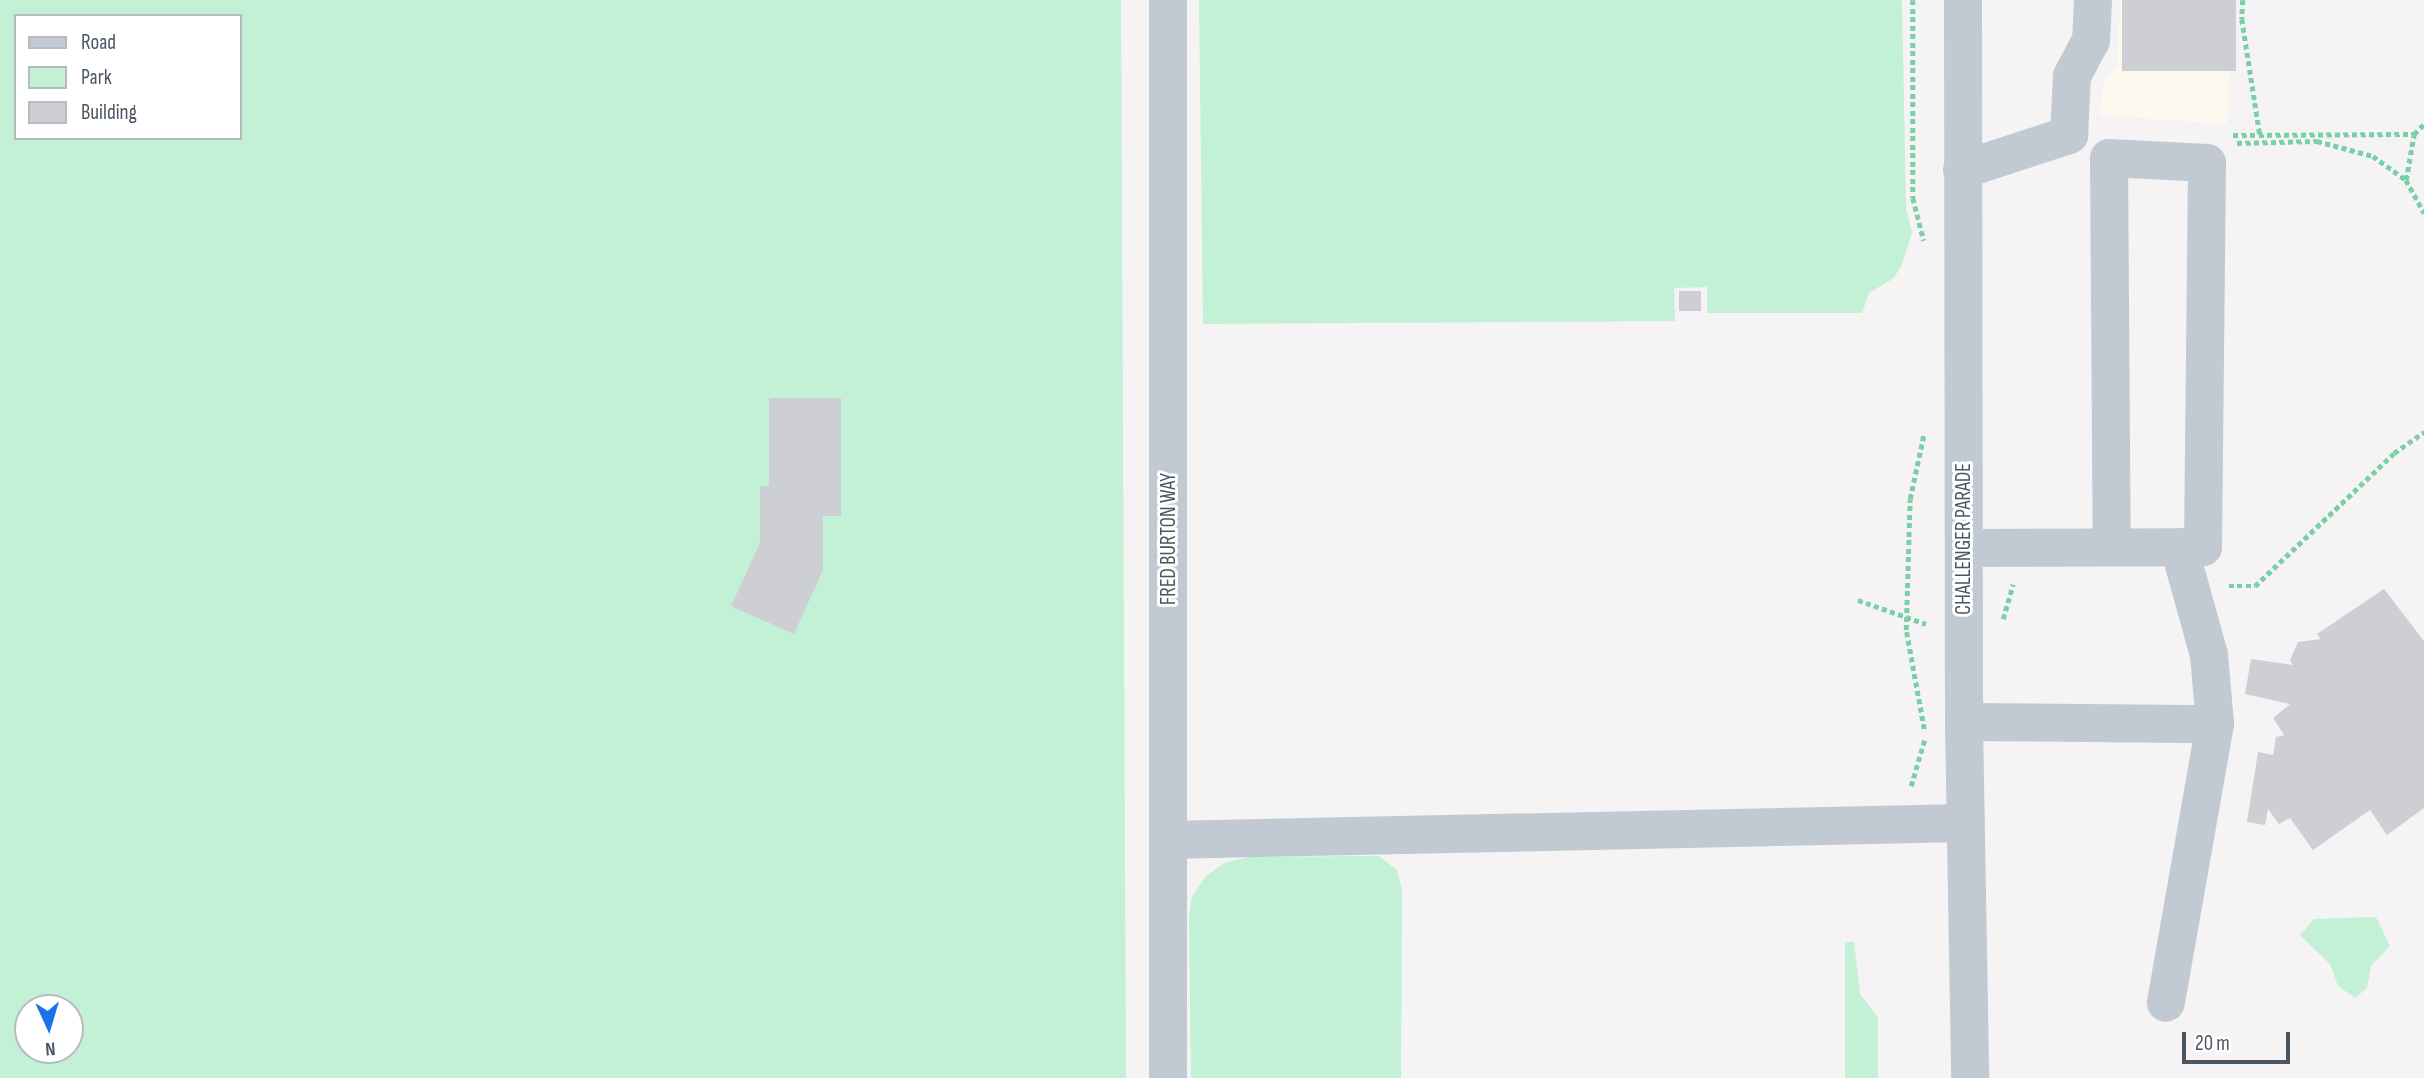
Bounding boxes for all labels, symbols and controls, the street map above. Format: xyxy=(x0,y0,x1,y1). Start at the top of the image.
legend xyxy=(14,14,242,140)
text: Road xyxy=(81,30,116,55)
text: Park xyxy=(81,65,112,90)
text: Building xyxy=(81,100,137,125)
street label: CHALLENGER PARADE xyxy=(1951,463,1977,615)
street label: FRED BURTON WAY xyxy=(1156,473,1182,605)
north arrow xyxy=(14,994,84,1064)
scale bar xyxy=(2186,1018,2294,1062)
text: 20 m xyxy=(2195,1031,2230,1056)
text: N xyxy=(44,1037,56,1060)

